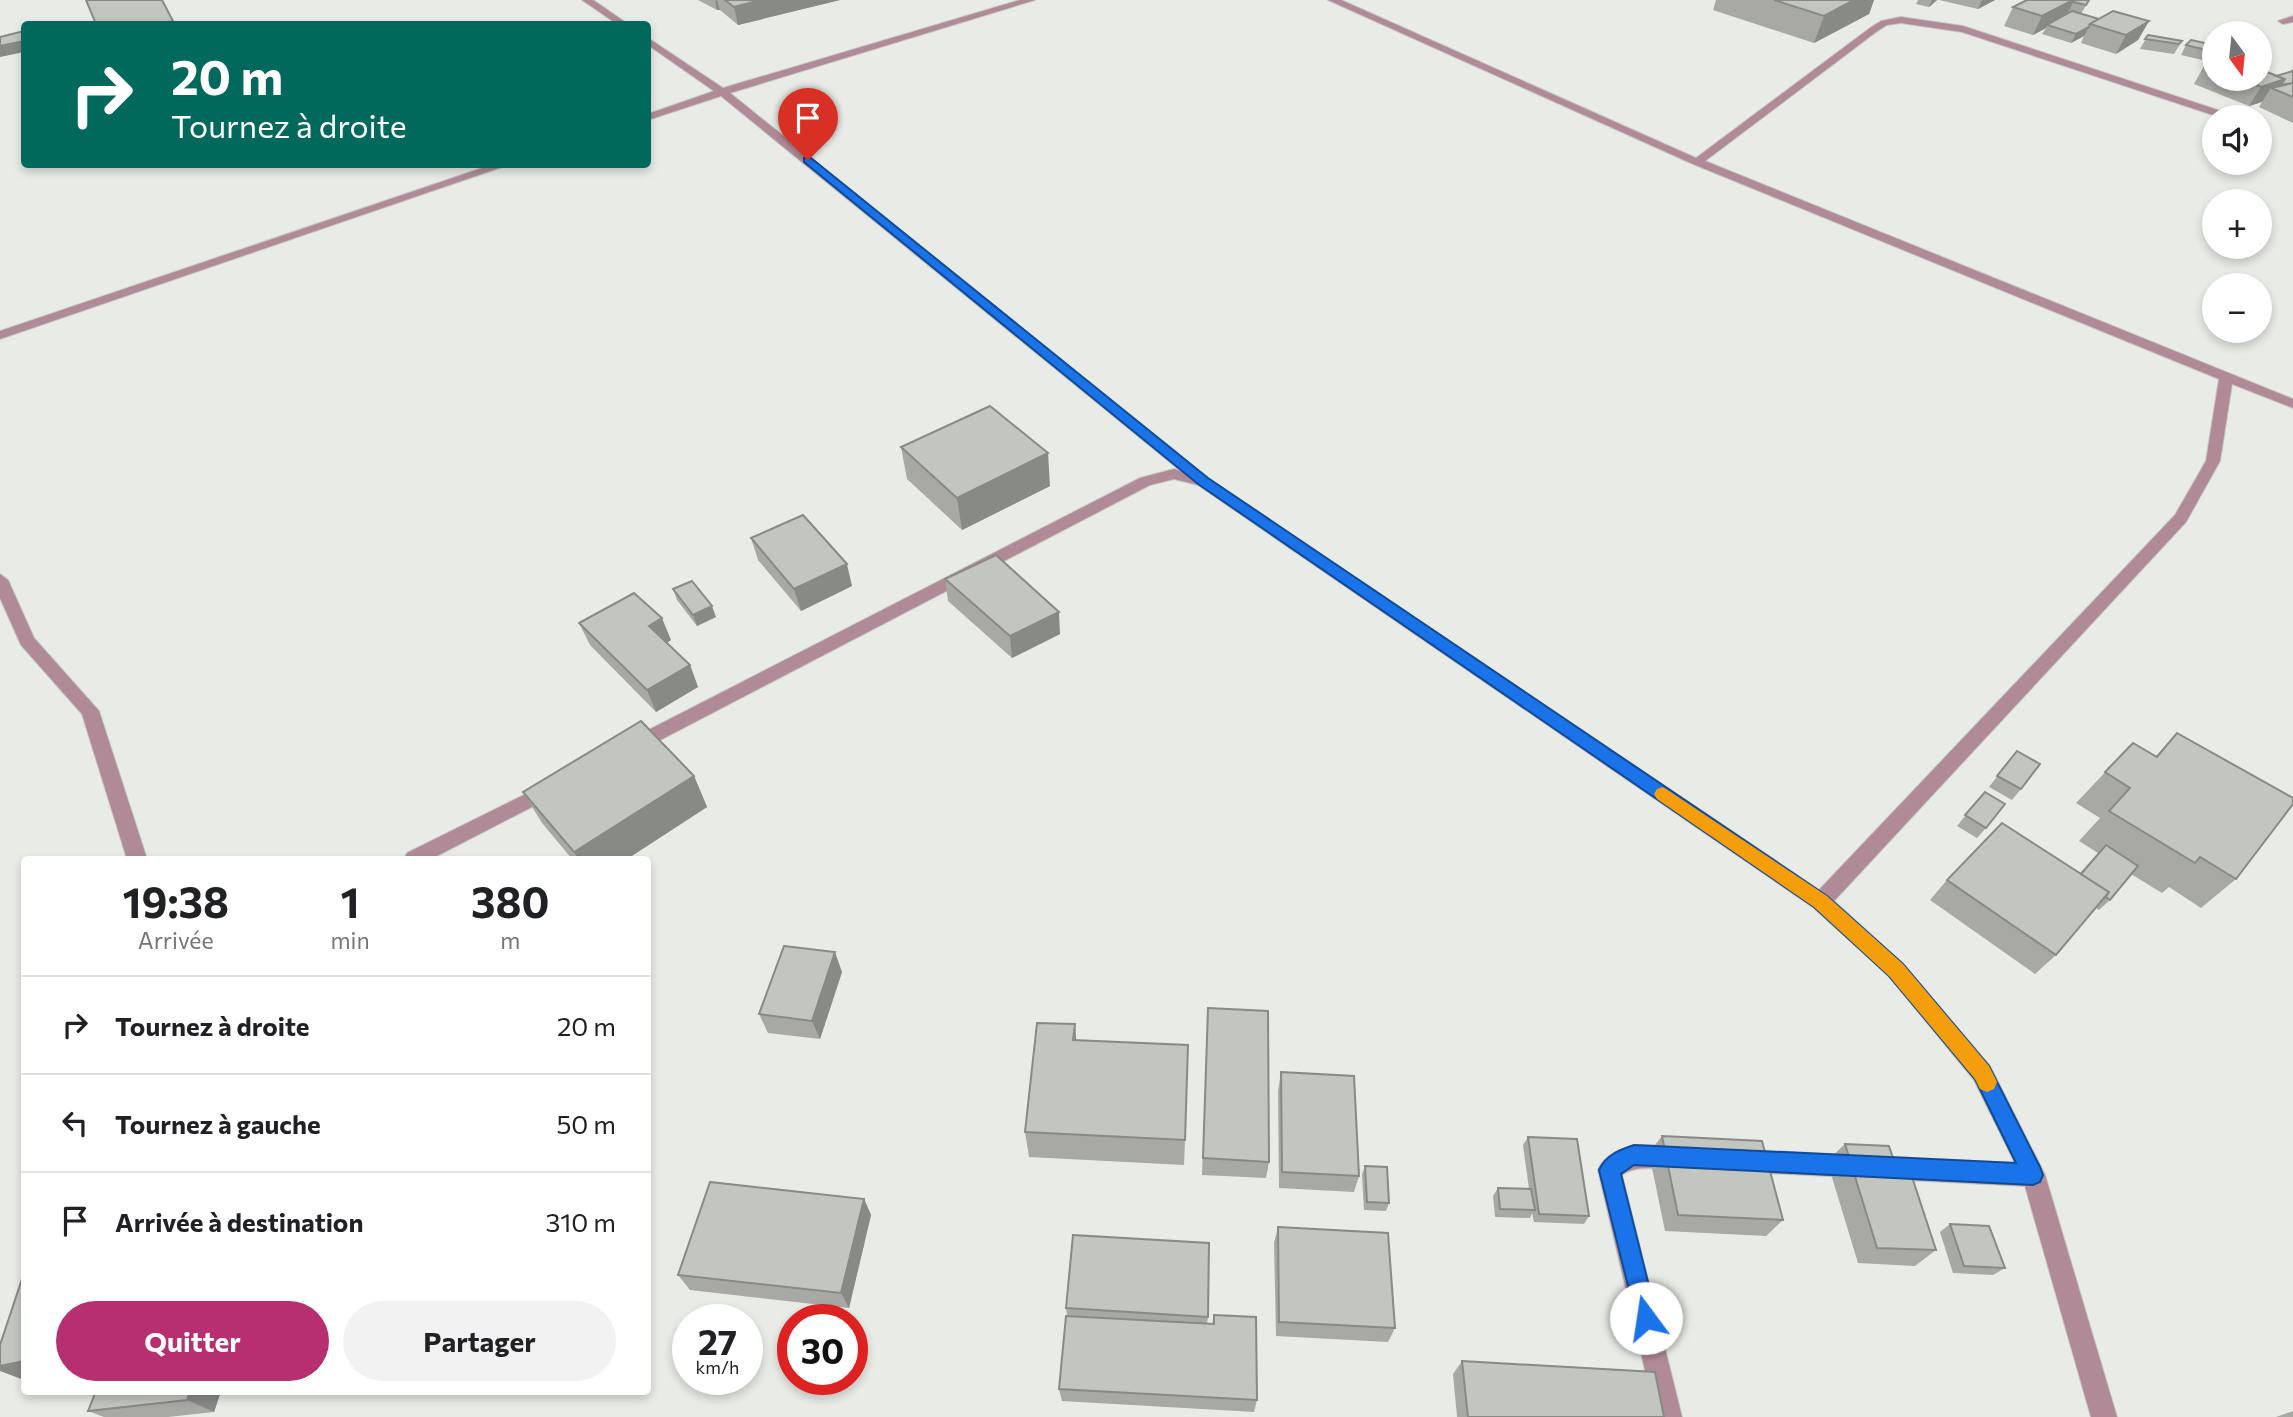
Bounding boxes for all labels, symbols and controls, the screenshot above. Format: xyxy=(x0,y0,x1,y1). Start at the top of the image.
north arrow xyxy=(2202,21,2272,91)
map controls xyxy=(2202,21,2272,343)
text: 20 m xyxy=(171,45,283,105)
icon: right xyxy=(56,49,147,140)
pin xyxy=(778,88,838,160)
icon: arrive xyxy=(789,99,827,137)
text: Tournez à droite xyxy=(171,105,407,145)
button: sound xyxy=(2202,105,2272,175)
button: + xyxy=(2202,189,2272,259)
button: − xyxy=(2202,273,2272,343)
text: 19:38 xyxy=(122,875,229,927)
text: 1 xyxy=(341,875,360,927)
text: 380 xyxy=(471,875,549,927)
text: Arrivée xyxy=(138,926,214,954)
text: min xyxy=(330,926,370,954)
text: m xyxy=(500,926,520,954)
icon: right xyxy=(56,1006,94,1044)
text: Tournez à droite xyxy=(115,1010,310,1041)
text: 20 m xyxy=(557,1010,616,1041)
icon: left xyxy=(56,1104,94,1142)
text: Tournez à gauche xyxy=(115,1108,321,1139)
text: 50 m xyxy=(556,1108,616,1139)
icon: arrive xyxy=(56,1202,94,1240)
text: Arrivée à destination xyxy=(115,1206,363,1237)
text: 310 m xyxy=(545,1206,616,1237)
position arrow xyxy=(1609,1281,1683,1355)
button: Quitter xyxy=(56,1301,329,1381)
button: Partager xyxy=(343,1301,616,1381)
speed limit sign: 30 xyxy=(777,1304,868,1395)
text: 27 xyxy=(698,1319,737,1362)
text: km/h xyxy=(696,1356,739,1378)

